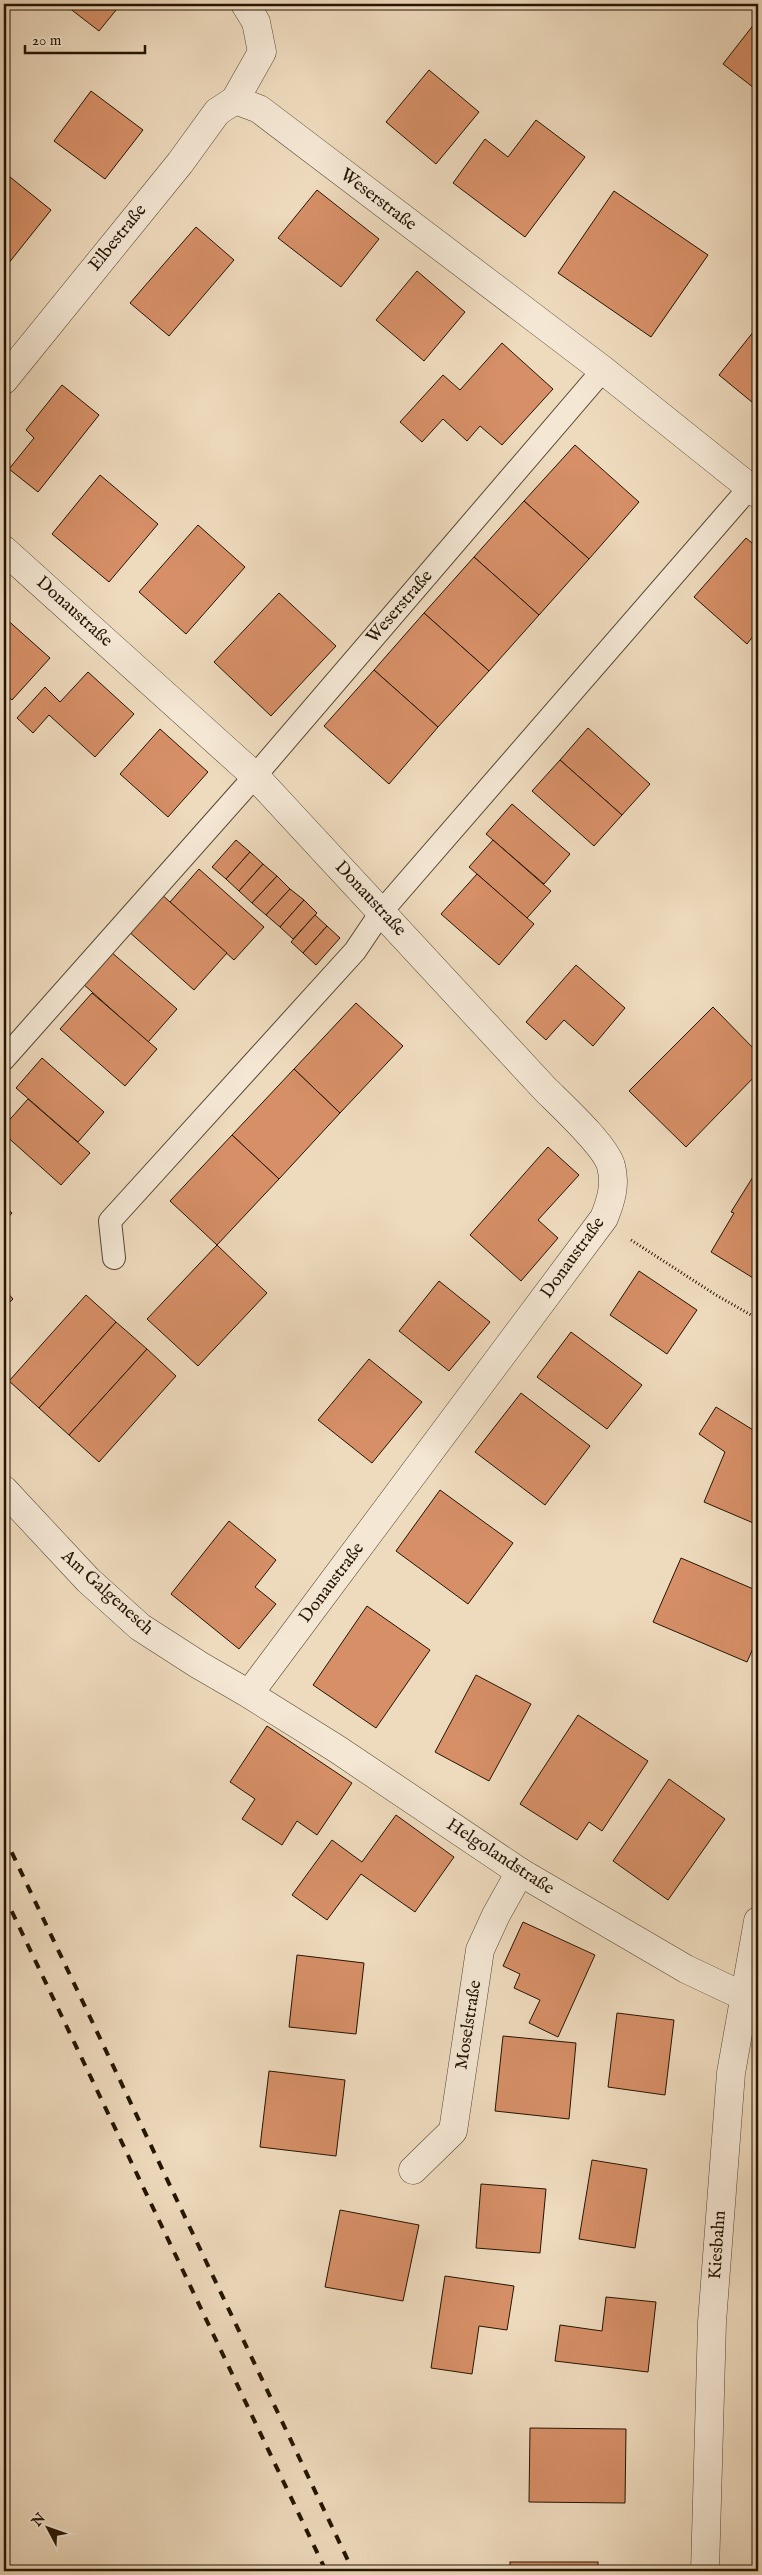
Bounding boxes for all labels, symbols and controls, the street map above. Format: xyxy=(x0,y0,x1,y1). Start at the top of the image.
scale bar xyxy=(25,22,145,54)
text: 20 m xyxy=(32,31,62,50)
street label: Weserstraße xyxy=(335,164,421,236)
street label: Elbestraße xyxy=(84,200,152,276)
street label: Weserstraße xyxy=(362,565,438,649)
street label: Donaustraße xyxy=(31,572,117,652)
street label: Donaustraße xyxy=(329,856,411,942)
street label: Donaustraße xyxy=(536,1213,610,1303)
street label: Donaustraße xyxy=(294,1538,370,1628)
street label: Am Galgenesch xyxy=(55,1545,158,1641)
street label: Helgolandstraße xyxy=(442,1814,558,1900)
street label: Moselstraße xyxy=(451,1979,487,2071)
street label: Kiesbahn xyxy=(704,2209,732,2280)
north arrow xyxy=(22,2502,72,2552)
text: N xyxy=(28,2510,50,2531)

